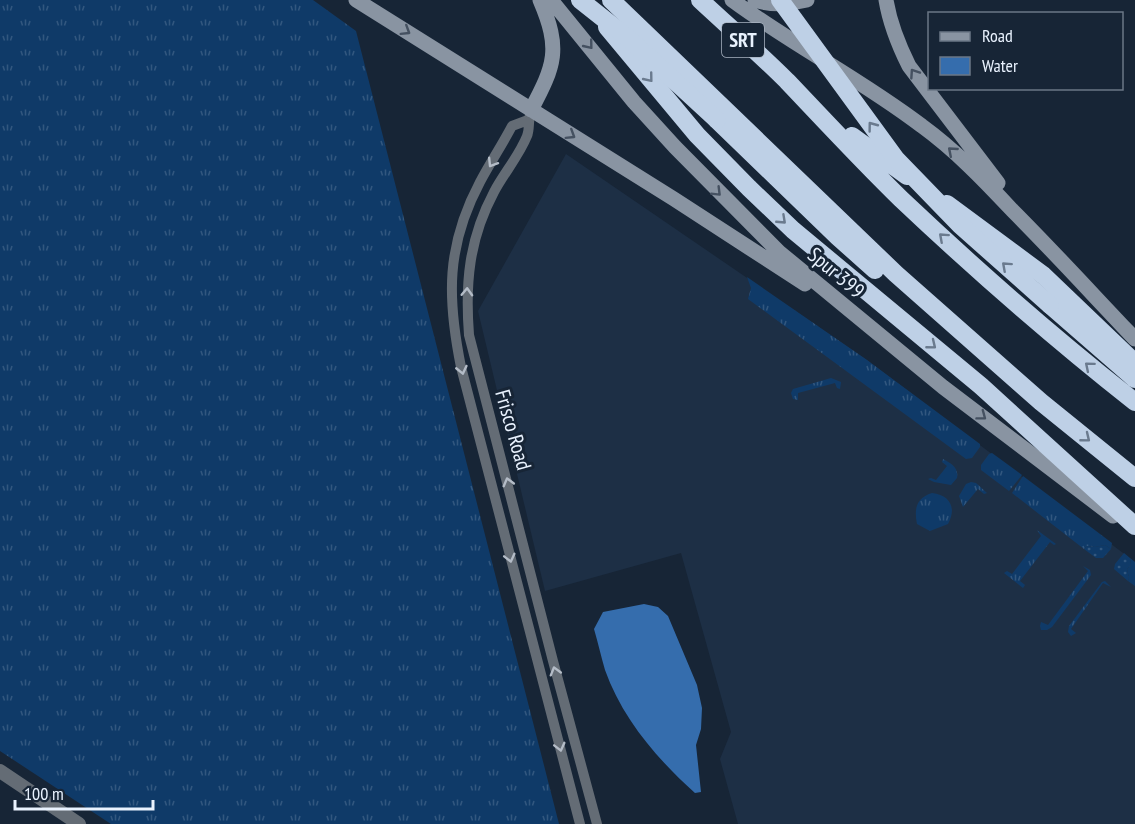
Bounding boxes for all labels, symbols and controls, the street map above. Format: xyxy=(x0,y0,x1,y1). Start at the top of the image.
legend xyxy=(928,12,1123,90)
one-way arrow xyxy=(400,23,410,35)
road number: SRT xyxy=(722,23,764,57)
text: Road xyxy=(982,24,1013,47)
one-way arrow xyxy=(581,38,592,49)
text: Water xyxy=(982,54,1018,77)
one-way arrow xyxy=(910,68,921,79)
one-way arrow xyxy=(642,71,653,82)
one-way arrow xyxy=(868,122,879,133)
one-way arrow xyxy=(565,127,575,139)
one-way arrow xyxy=(948,147,959,158)
one-way arrow xyxy=(487,157,499,167)
one-way arrow xyxy=(710,184,721,195)
one-way arrow xyxy=(776,213,786,224)
one-way arrow xyxy=(939,233,950,244)
street label: Spur 399 xyxy=(802,241,870,304)
one-way arrow xyxy=(1002,262,1013,273)
one-way arrow xyxy=(460,288,473,297)
one-way arrow xyxy=(925,338,936,349)
one-way arrow xyxy=(1085,362,1096,373)
one-way arrow xyxy=(455,364,468,374)
street label: Frisco Road xyxy=(489,386,538,473)
one-way arrow xyxy=(975,409,986,420)
one-way arrow xyxy=(1079,431,1090,442)
one-way arrow xyxy=(503,477,515,488)
one-way arrow xyxy=(503,553,516,563)
one-way arrow xyxy=(550,666,563,676)
one-way arrow xyxy=(553,742,566,752)
scale bar xyxy=(15,773,153,811)
text: 100 m xyxy=(24,782,64,805)

